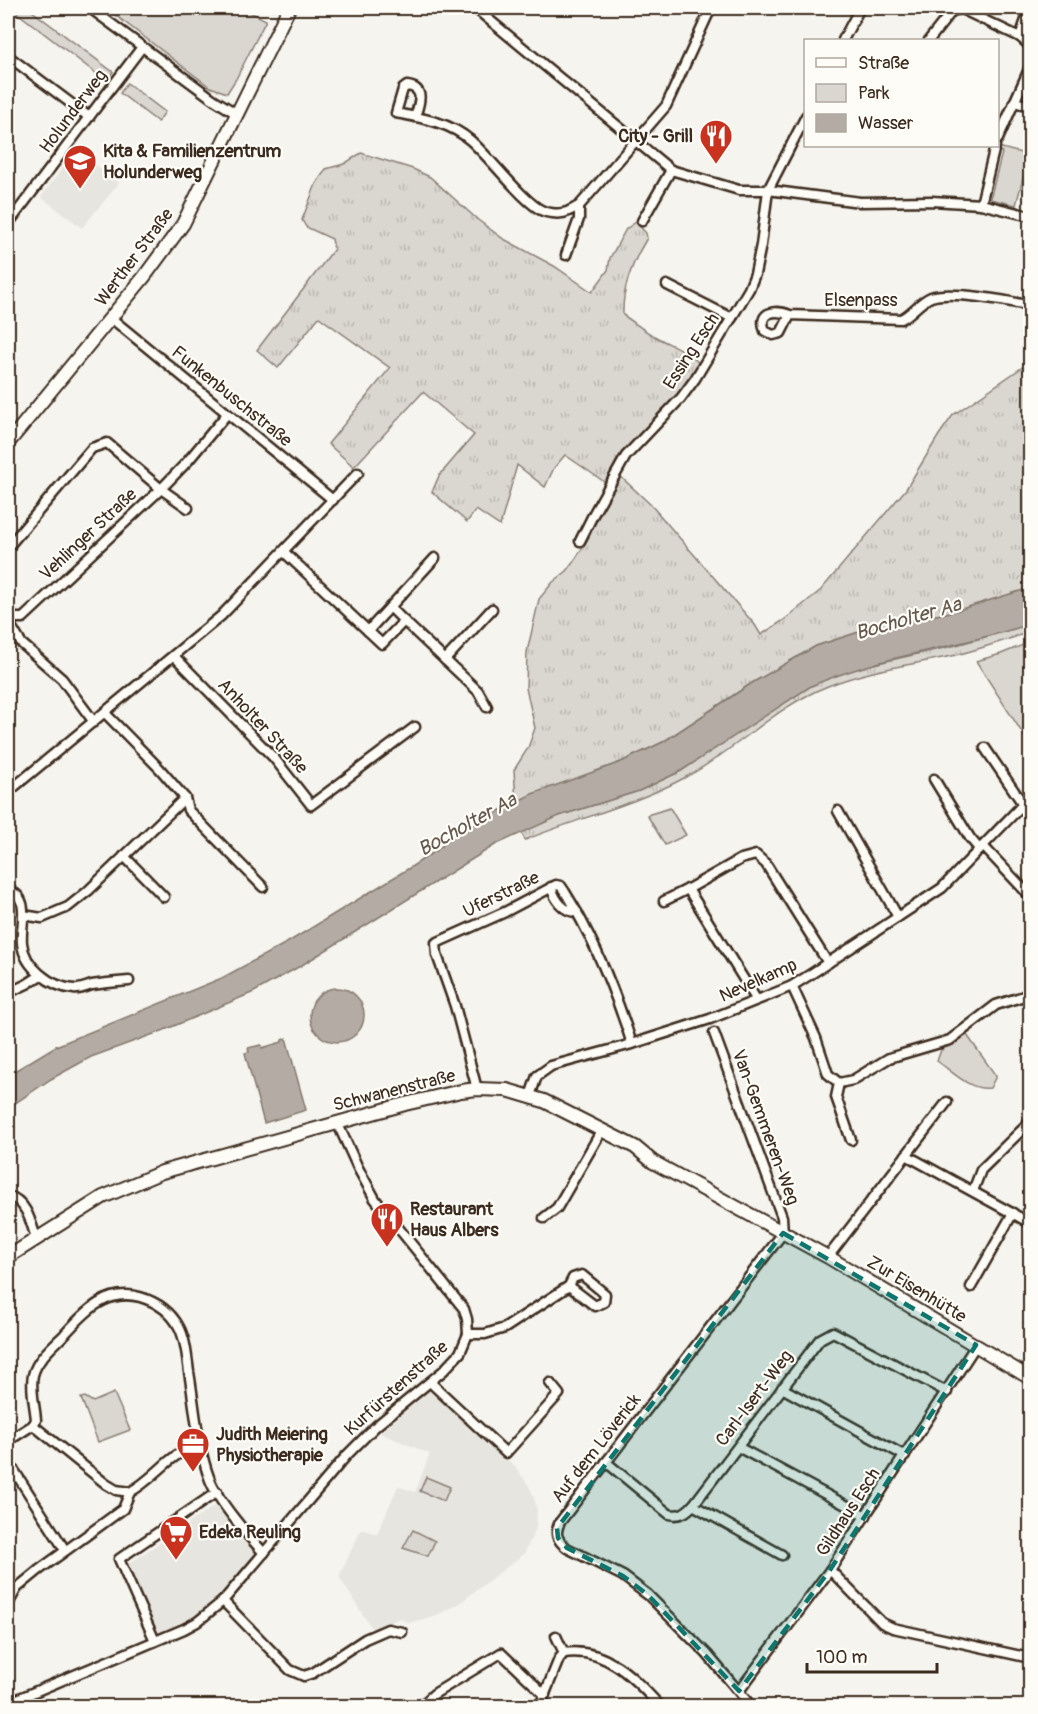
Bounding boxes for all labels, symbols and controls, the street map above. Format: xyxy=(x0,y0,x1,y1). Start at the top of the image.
legend xyxy=(804,39,999,147)
text: Straße xyxy=(858,52,909,75)
street label: Holunderweg xyxy=(34,65,112,158)
text: Park xyxy=(858,82,890,105)
text: Wasser xyxy=(858,112,914,135)
restaurant icon: City - Grill xyxy=(698,118,734,165)
place label: City - Grill xyxy=(618,125,693,148)
place label: Kita & Familienzentrum Holunderweg xyxy=(103,140,281,184)
school or university icon: Kita & Familienzentrum Holunderweg xyxy=(62,143,98,190)
street label: Werther Straße xyxy=(90,204,179,311)
street label: Elsenpass xyxy=(824,289,898,312)
street label: Essing Esch xyxy=(658,309,725,394)
street label: Funkenbuschstraße xyxy=(167,341,297,452)
street label: Vehlinger Straße xyxy=(35,483,142,585)
water label: Bocholter Aa xyxy=(852,591,965,645)
street label: Anholter Straße xyxy=(213,674,313,779)
water label: Bocholter Aa xyxy=(414,786,522,862)
street label: Uferstraße xyxy=(459,866,543,923)
street label: Nevelkamp xyxy=(716,953,801,1008)
street label: Van-Gemmeren-Weg xyxy=(727,1046,804,1208)
street label: Schwanenstraße xyxy=(331,1064,458,1117)
place label: Restaurant Haus Albers xyxy=(410,1198,500,1242)
restaurant icon: Restaurant Haus Albers xyxy=(369,1201,405,1248)
street label: Zur Eisenhütte xyxy=(863,1251,971,1328)
street label: Kurfürstenstraße xyxy=(340,1336,453,1441)
street label: Carl-Isert-Weg xyxy=(711,1346,798,1451)
street label: Auf dem Löverick xyxy=(547,1389,646,1507)
place label: Judith Meiering Physiotherapie xyxy=(216,1423,328,1467)
office icon: Judith Meiering Physiotherapie xyxy=(175,1426,211,1473)
street label: Gildhaus Esch xyxy=(811,1464,885,1561)
supermarket icon: Edeka Reuling xyxy=(158,1514,194,1561)
place label: Edeka Reuling xyxy=(199,1521,301,1544)
scale bar xyxy=(807,1636,938,1674)
text: 100 m xyxy=(816,1646,868,1669)

